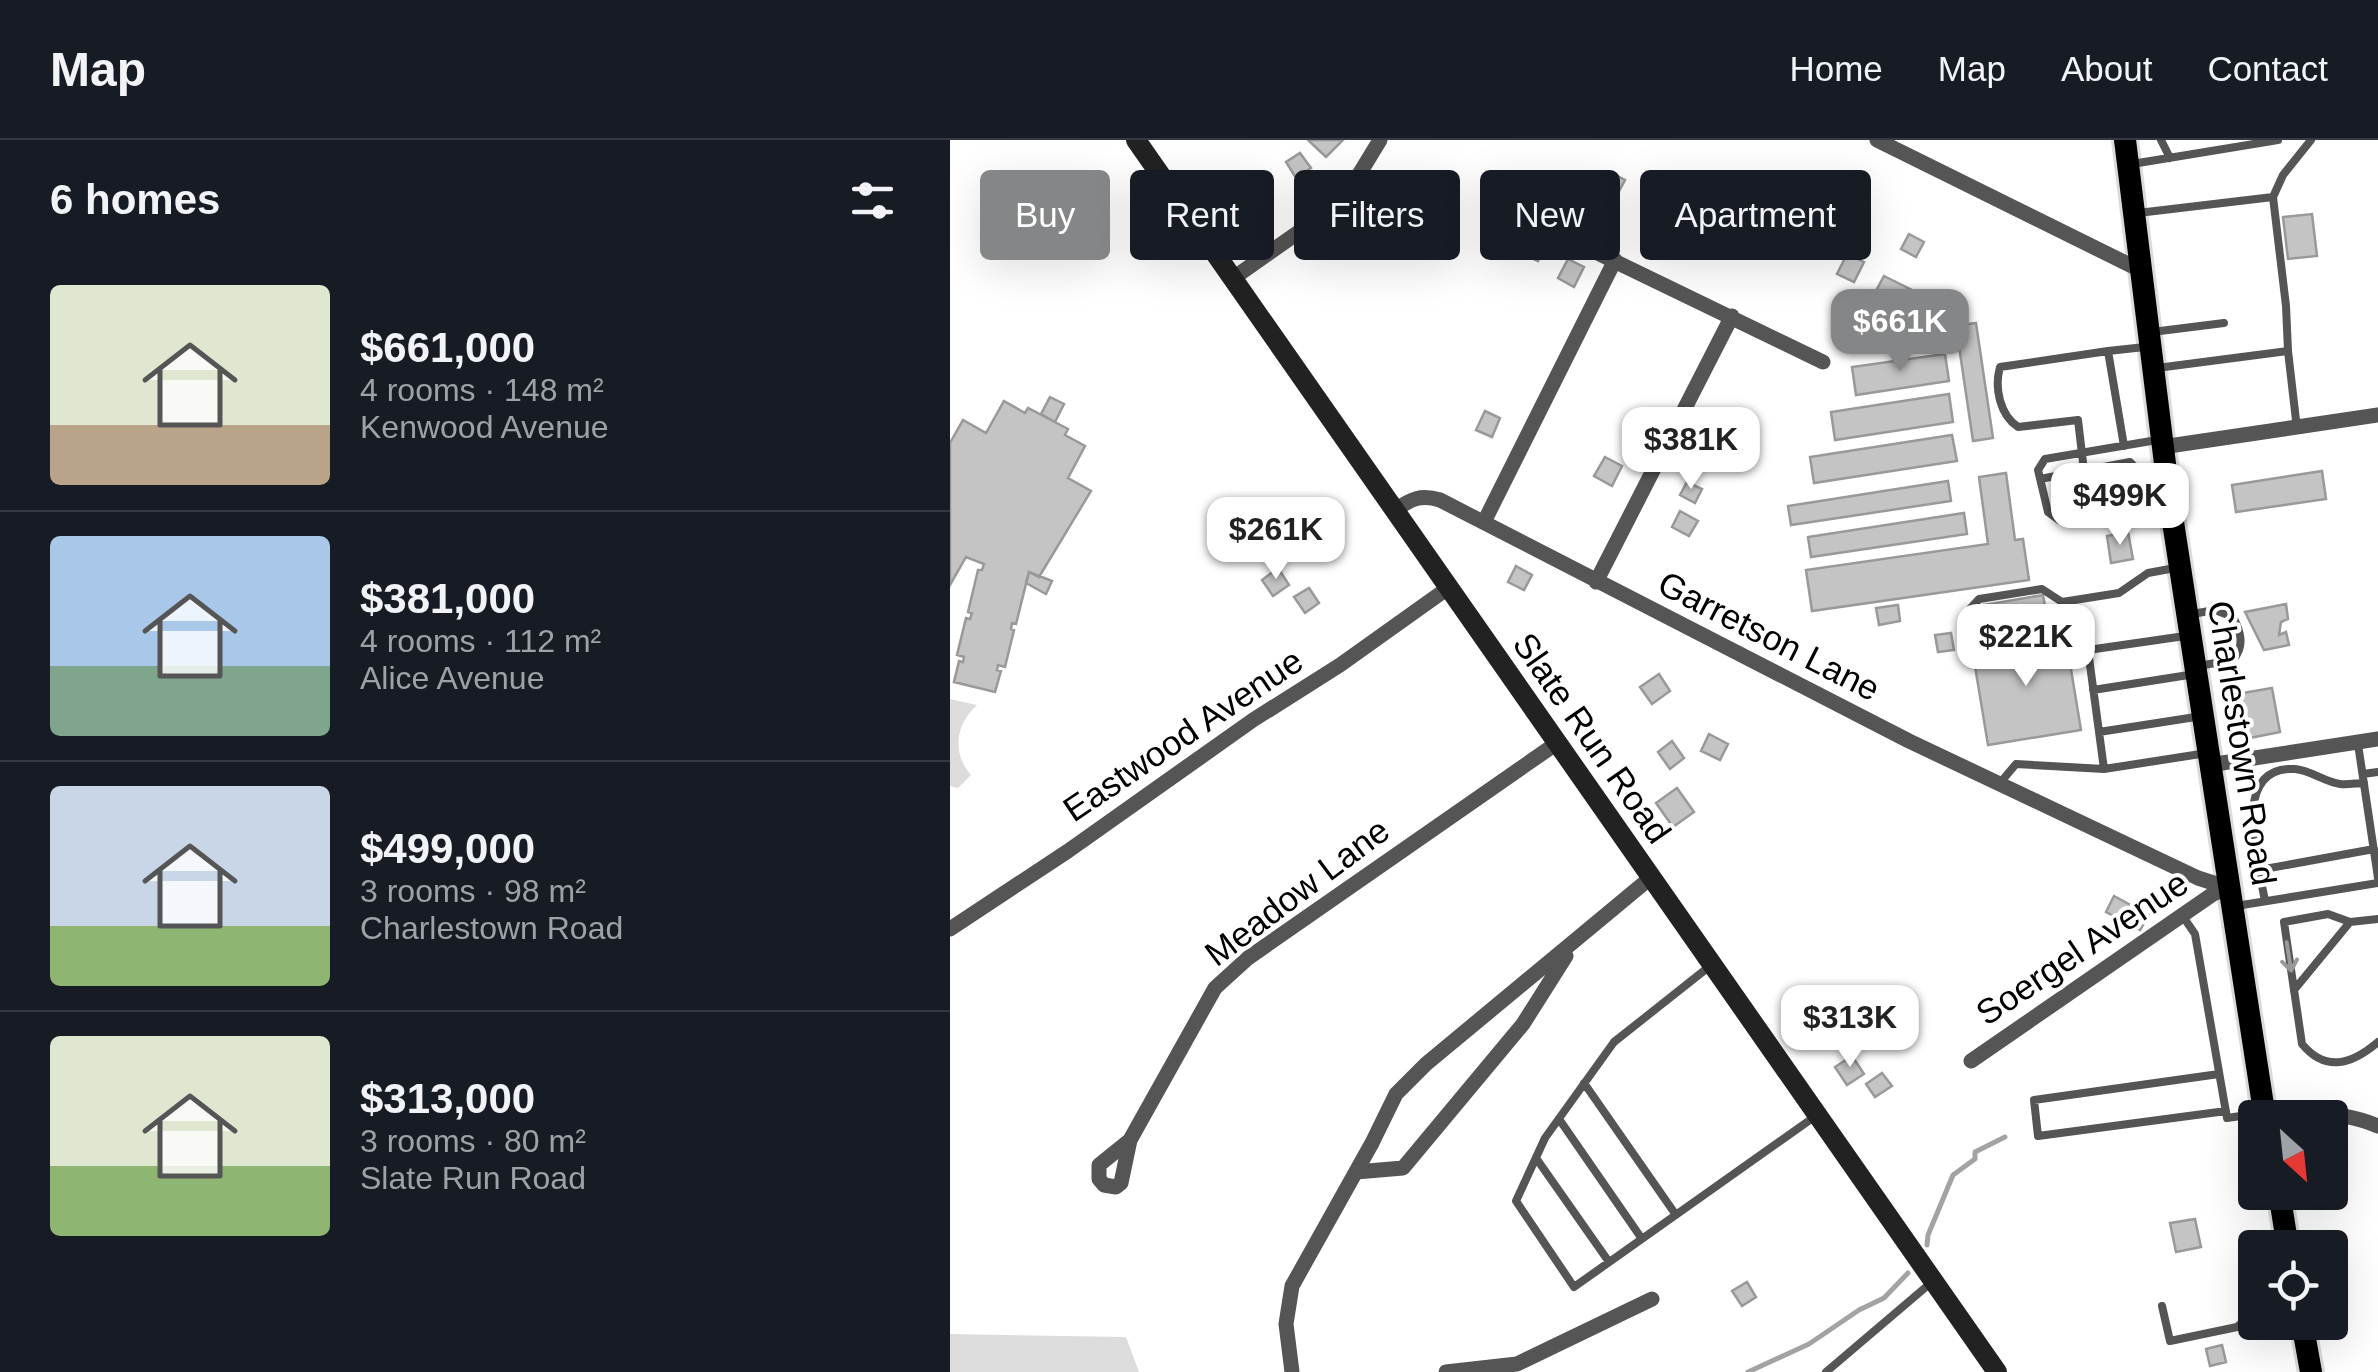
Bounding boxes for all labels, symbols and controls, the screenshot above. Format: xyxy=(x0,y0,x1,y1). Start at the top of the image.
text: Map xyxy=(50,43,146,96)
text: Home xyxy=(1789,49,1883,88)
text: Map xyxy=(1938,49,2006,88)
text: About xyxy=(2061,49,2152,88)
text: Contact xyxy=(2207,49,2328,88)
chip: Buy xyxy=(980,170,1110,260)
chip: Rent xyxy=(1130,170,1274,260)
chip: Filters xyxy=(1294,170,1460,260)
chip: New xyxy=(1480,170,1620,260)
chip: Apartment xyxy=(1640,170,1871,260)
icon: filters xyxy=(845,173,900,228)
text: 6 homes xyxy=(50,176,220,223)
pin: $661K xyxy=(1830,289,1970,374)
text: $661K xyxy=(1853,303,1947,339)
text: $661,000 xyxy=(360,324,535,371)
icon: home xyxy=(130,325,250,445)
text: 4 rooms · 148 m² xyxy=(360,372,604,408)
pin: $381K xyxy=(1621,407,1761,492)
text: Kenwood Avenue xyxy=(360,409,609,445)
text: $381K xyxy=(1644,421,1738,457)
pin: $499K xyxy=(2050,463,2190,548)
text: $499K xyxy=(2073,477,2167,513)
pin: $261K xyxy=(1206,497,1346,582)
text: $261K xyxy=(1229,511,1323,547)
street label: Garretson Lane xyxy=(1652,563,1886,708)
text: $381,000 xyxy=(360,575,535,622)
icon: home xyxy=(130,576,250,696)
street label: Charlestown Road xyxy=(2201,598,2284,888)
pin: $221K xyxy=(1956,604,2096,689)
text: $221K xyxy=(1979,618,2073,654)
text: 4 rooms · 112 m² xyxy=(360,623,601,659)
street label: Slate Run Road xyxy=(1506,625,1679,850)
street label: Eastwood Avenue xyxy=(1056,640,1310,829)
text: Alice Avenue xyxy=(360,660,544,696)
street label: Meadow Lane xyxy=(1197,810,1396,973)
text: $499,000 xyxy=(360,825,535,872)
icon: home xyxy=(130,826,250,946)
street label: Soergel Avenue xyxy=(1969,862,2195,1033)
text: 3 rooms · 98 m² xyxy=(360,873,586,909)
text: Charlestown Road xyxy=(360,910,623,946)
one-way arrow xyxy=(2281,941,2299,973)
pin: $313K xyxy=(1780,985,1920,1070)
text: $313K xyxy=(1803,999,1897,1035)
text: $313,000 xyxy=(360,1075,535,1122)
icon: home xyxy=(130,1076,250,1196)
north arrow xyxy=(2238,1100,2348,1210)
map controls xyxy=(2238,1100,2348,1340)
text: 3 rooms · 80 m² xyxy=(360,1123,586,1159)
text: Slate Run Road xyxy=(360,1160,586,1196)
button: locate xyxy=(2238,1230,2348,1340)

